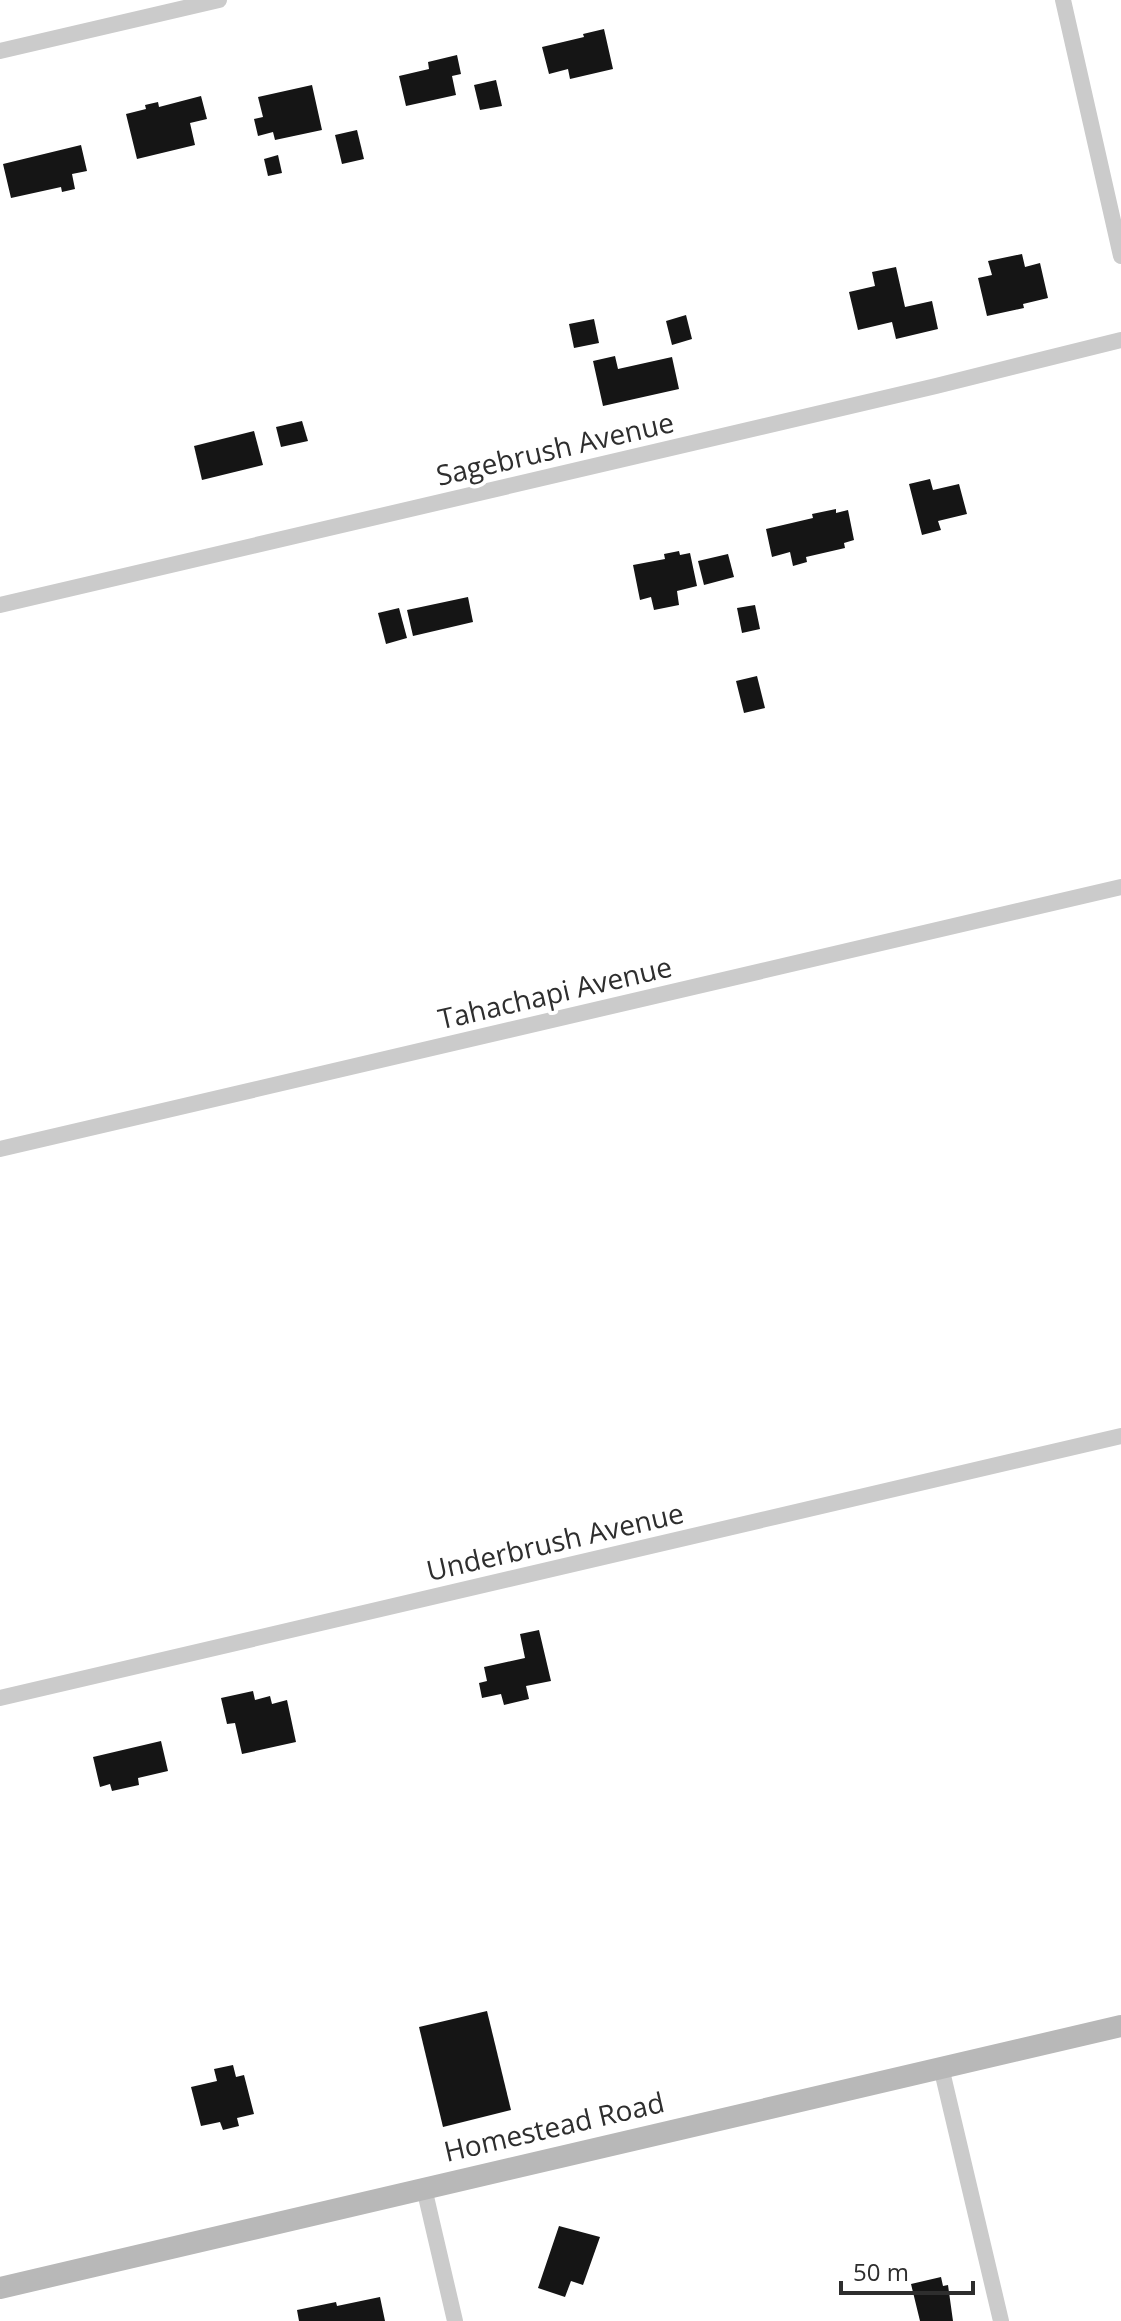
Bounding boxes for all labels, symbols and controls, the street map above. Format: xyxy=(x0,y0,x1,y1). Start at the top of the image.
street label: Sagebrush Avenue xyxy=(432,402,677,494)
street label: Tahachapi Avenue xyxy=(434,947,675,1037)
street label: Underbrush Avenue xyxy=(422,1493,687,1589)
street label: Homestead Road xyxy=(440,2082,668,2170)
scale bar xyxy=(841,2245,973,2295)
text: 50 m xyxy=(853,2255,909,2288)

